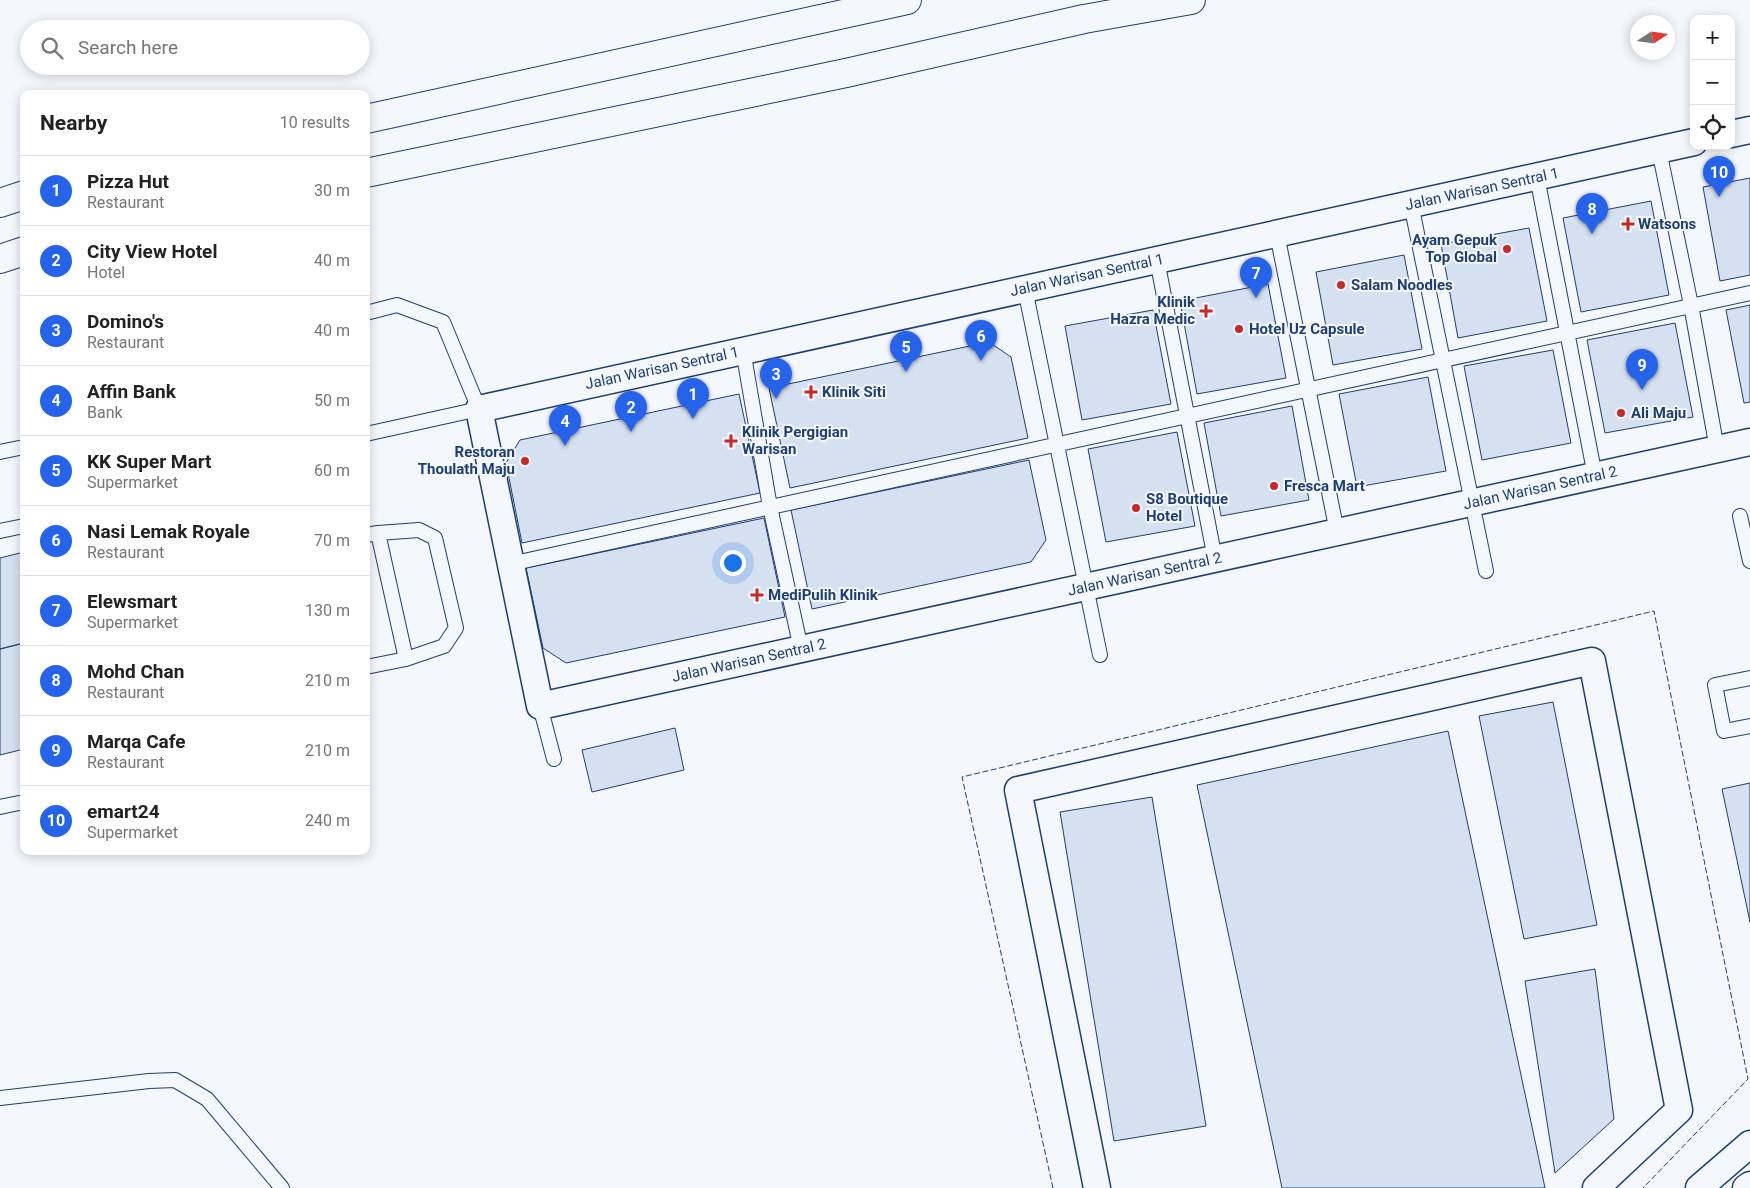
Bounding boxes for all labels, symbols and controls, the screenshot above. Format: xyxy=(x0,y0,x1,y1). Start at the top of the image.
north arrow xyxy=(1630,15,1675,60)
map controls xyxy=(1690,15,1735,150)
button: + xyxy=(1690,15,1735,60)
search box xyxy=(20,20,370,75)
icon: search xyxy=(38,34,66,62)
text: Search here xyxy=(78,36,178,59)
button: − xyxy=(1690,60,1735,105)
button: locate xyxy=(1690,105,1735,150)
text: Nearby xyxy=(40,111,107,135)
text: 10 results xyxy=(280,113,350,132)
pin: 10 xyxy=(1703,156,1735,197)
street label: Jalan Warisan Sentral 1 xyxy=(1403,164,1561,214)
text: Pizza Hut xyxy=(87,170,169,193)
text: 1 xyxy=(51,181,61,200)
text: 30 m xyxy=(314,181,350,200)
text: Restaurant xyxy=(87,193,164,212)
pin: 8 xyxy=(1576,193,1608,234)
place label: Watsons xyxy=(1638,215,1697,233)
marker: Watsons xyxy=(1622,218,1634,230)
place label: Ayam Gepuk Top Global xyxy=(1412,231,1498,266)
text: City View Hotel xyxy=(87,240,217,263)
marker: Ayam Gepuk Top Global xyxy=(1501,243,1513,255)
street label: Jalan Warisan Sentral 1 xyxy=(1008,250,1166,300)
text: 2 xyxy=(51,251,61,270)
text: 40 m xyxy=(314,251,350,270)
pin: 7 xyxy=(1240,257,1272,298)
text: Hotel xyxy=(87,263,125,282)
place label: Salam Noodles xyxy=(1351,276,1453,294)
marker: Salam Noodles xyxy=(1335,279,1347,291)
place label: Klinik Hazra Medic xyxy=(1110,293,1196,328)
marker: Klinik Hazra Medic xyxy=(1199,304,1213,318)
text: Domino's xyxy=(87,310,164,333)
pin: 6 xyxy=(965,320,997,361)
place label: Hotel Uz Capsule xyxy=(1249,320,1365,338)
text: 3 xyxy=(51,321,61,340)
text: 40 m xyxy=(314,321,350,340)
marker: Hotel Uz Capsule xyxy=(1233,323,1245,335)
pin: 5 xyxy=(890,331,922,372)
text: Restaurant xyxy=(87,333,164,352)
street label: Jalan Warisan Sentral 1 xyxy=(583,343,741,393)
pin: 9 xyxy=(1626,349,1658,390)
pin: 3 xyxy=(760,358,792,399)
pin: 1 xyxy=(677,378,709,419)
text: Affin Bank xyxy=(87,380,176,403)
place label: Klinik Siti xyxy=(822,383,886,401)
marker: Klinik Siti xyxy=(804,385,818,399)
text: 4 xyxy=(51,391,61,410)
text: 50 m xyxy=(314,391,350,410)
pin: 2 xyxy=(615,391,647,432)
text: Bank xyxy=(87,403,123,422)
place label: Ali Maju xyxy=(1631,404,1686,422)
pin: 4 xyxy=(549,405,581,446)
marker: Ali Maju xyxy=(1615,407,1627,419)
place label: Klinik Pergigian Warisan xyxy=(742,423,848,458)
marker: Klinik Pergigian Warisan xyxy=(724,434,738,448)
place label: Restoran Thoulath Maju xyxy=(418,443,515,478)
text: KK Super Mart xyxy=(87,450,212,473)
marker: Restoran Thoulath Maju xyxy=(519,455,531,467)
text: 5 xyxy=(51,461,61,480)
text: 60 m xyxy=(314,461,350,480)
street label: Jalan Warisan Sentral 2 xyxy=(1462,462,1619,513)
text: Supermarket xyxy=(87,473,178,492)
place label: Fresca Mart xyxy=(1284,477,1365,495)
marker: Fresca Mart xyxy=(1268,480,1280,492)
place label: S8 Boutique Hotel xyxy=(1146,490,1228,525)
marker: S8 Boutique Hotel xyxy=(1130,502,1142,514)
text: Nasi Lemak Royale xyxy=(87,520,250,543)
text: 6 xyxy=(51,531,61,550)
text: 70 m xyxy=(314,531,350,550)
text: Restaurant xyxy=(87,543,164,562)
street label: Jalan Warisan Sentral 2 xyxy=(1066,549,1223,600)
your location xyxy=(720,550,746,576)
place label: MediPulih Klinik xyxy=(768,586,879,604)
marker: MediPulih Klinik xyxy=(750,588,764,602)
text: Elewsmart xyxy=(87,590,177,613)
text: 7 xyxy=(51,601,61,620)
text: 130 m xyxy=(305,601,350,620)
text: Supermarket xyxy=(87,613,178,632)
street label: Jalan Warisan Sentral 2 xyxy=(670,635,828,686)
text: Mohd Chan xyxy=(87,660,184,683)
text: 8 xyxy=(51,671,61,690)
text: 210 m xyxy=(305,671,350,690)
text: Restaurant xyxy=(87,683,164,702)
text: Marqa Cafe xyxy=(87,730,186,753)
text: 9 xyxy=(51,741,61,760)
text: 210 m xyxy=(305,741,350,760)
text: Restaurant xyxy=(87,753,164,772)
text: emart24 xyxy=(87,800,160,823)
text: 10 xyxy=(47,811,65,830)
text: 240 m xyxy=(305,811,350,830)
text: Supermarket xyxy=(87,823,178,842)

